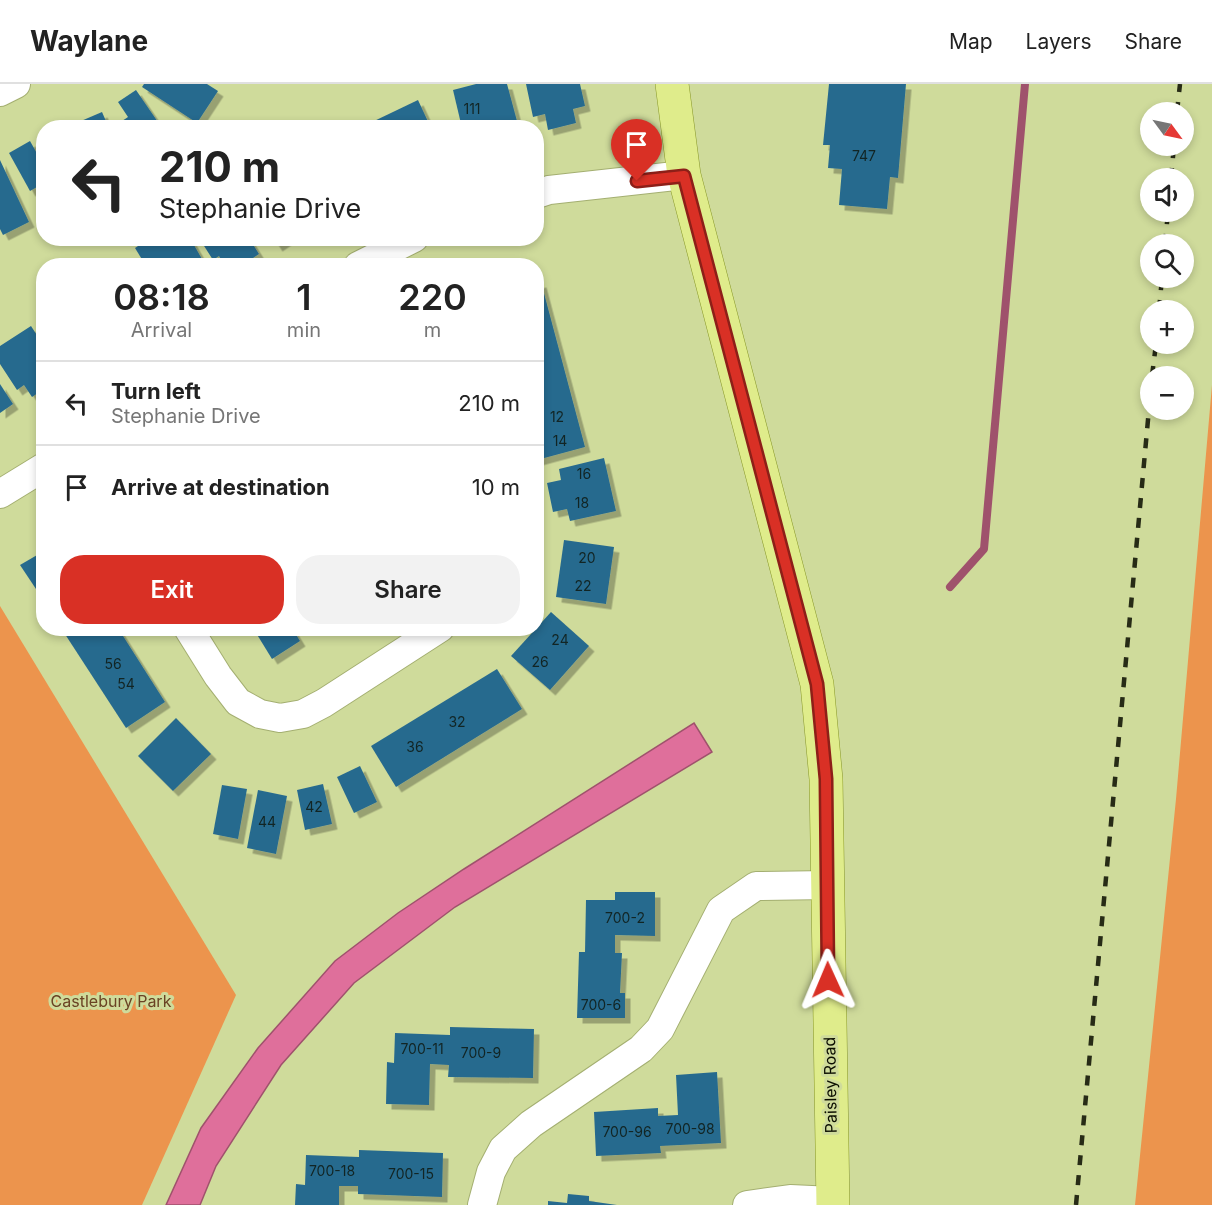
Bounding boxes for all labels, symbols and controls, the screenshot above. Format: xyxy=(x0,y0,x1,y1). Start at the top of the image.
text: Waylane xyxy=(30,24,148,58)
text: Map xyxy=(949,29,993,54)
text: Layers xyxy=(1026,29,1092,54)
text: Share xyxy=(1125,29,1182,54)
house number: 111 xyxy=(463,100,481,117)
north arrow xyxy=(1140,102,1194,156)
map controls xyxy=(1140,102,1194,420)
pin xyxy=(611,119,662,181)
icon: arrive xyxy=(620,128,653,161)
text: 210 m xyxy=(159,141,280,192)
icon: left xyxy=(60,144,138,222)
house number: 747 xyxy=(852,147,876,164)
button: sound xyxy=(1140,168,1194,222)
text: Stephanie Drive xyxy=(159,192,361,225)
button: search xyxy=(1140,234,1194,288)
text: 08:18 xyxy=(113,275,210,319)
text: 1 xyxy=(296,275,312,319)
text: 220 xyxy=(398,275,467,319)
button: + xyxy=(1140,300,1194,354)
text: Arrival xyxy=(131,318,192,342)
text: min xyxy=(287,318,321,342)
text: m xyxy=(424,318,441,342)
button: − xyxy=(1140,366,1194,420)
text: Turn left xyxy=(111,378,201,404)
icon: left xyxy=(60,387,93,420)
text: 210 m xyxy=(458,390,520,416)
text: Stephanie Drive xyxy=(111,404,261,428)
house number: 12 xyxy=(550,408,564,425)
house number: 14 xyxy=(553,432,567,449)
house number: 16 xyxy=(577,465,591,482)
icon: arrive xyxy=(60,471,93,504)
text: Arrive at destination xyxy=(111,474,330,500)
text: 10 m xyxy=(472,474,520,500)
house number: 18 xyxy=(575,494,589,511)
house number: 20 xyxy=(578,549,596,566)
button: Exit xyxy=(60,555,284,624)
button: Share xyxy=(296,555,520,624)
house number: 22 xyxy=(574,577,592,594)
house number: 24 xyxy=(551,631,569,648)
house number: 26 xyxy=(531,653,549,670)
house number: 56 xyxy=(104,655,122,672)
house number: 54 xyxy=(117,675,135,692)
house number: 32 xyxy=(448,713,466,730)
house number: 36 xyxy=(406,738,424,755)
house number: 42 xyxy=(305,798,323,815)
house number: 44 xyxy=(258,813,276,830)
house number: 700-2 xyxy=(605,909,645,926)
position arrow xyxy=(796,948,860,1012)
park label: Castlebury Park xyxy=(51,991,172,1011)
house number: 700-6 xyxy=(581,996,621,1013)
street label: Paisley Road xyxy=(819,1037,841,1133)
house number: 700-11 xyxy=(400,1040,444,1057)
house number: 700-9 xyxy=(461,1044,501,1061)
house number: 700-98 xyxy=(665,1120,715,1137)
house number: 700-96 xyxy=(602,1123,652,1140)
house number: 700-18 xyxy=(309,1162,355,1179)
house number: 700-15 xyxy=(388,1165,434,1182)

